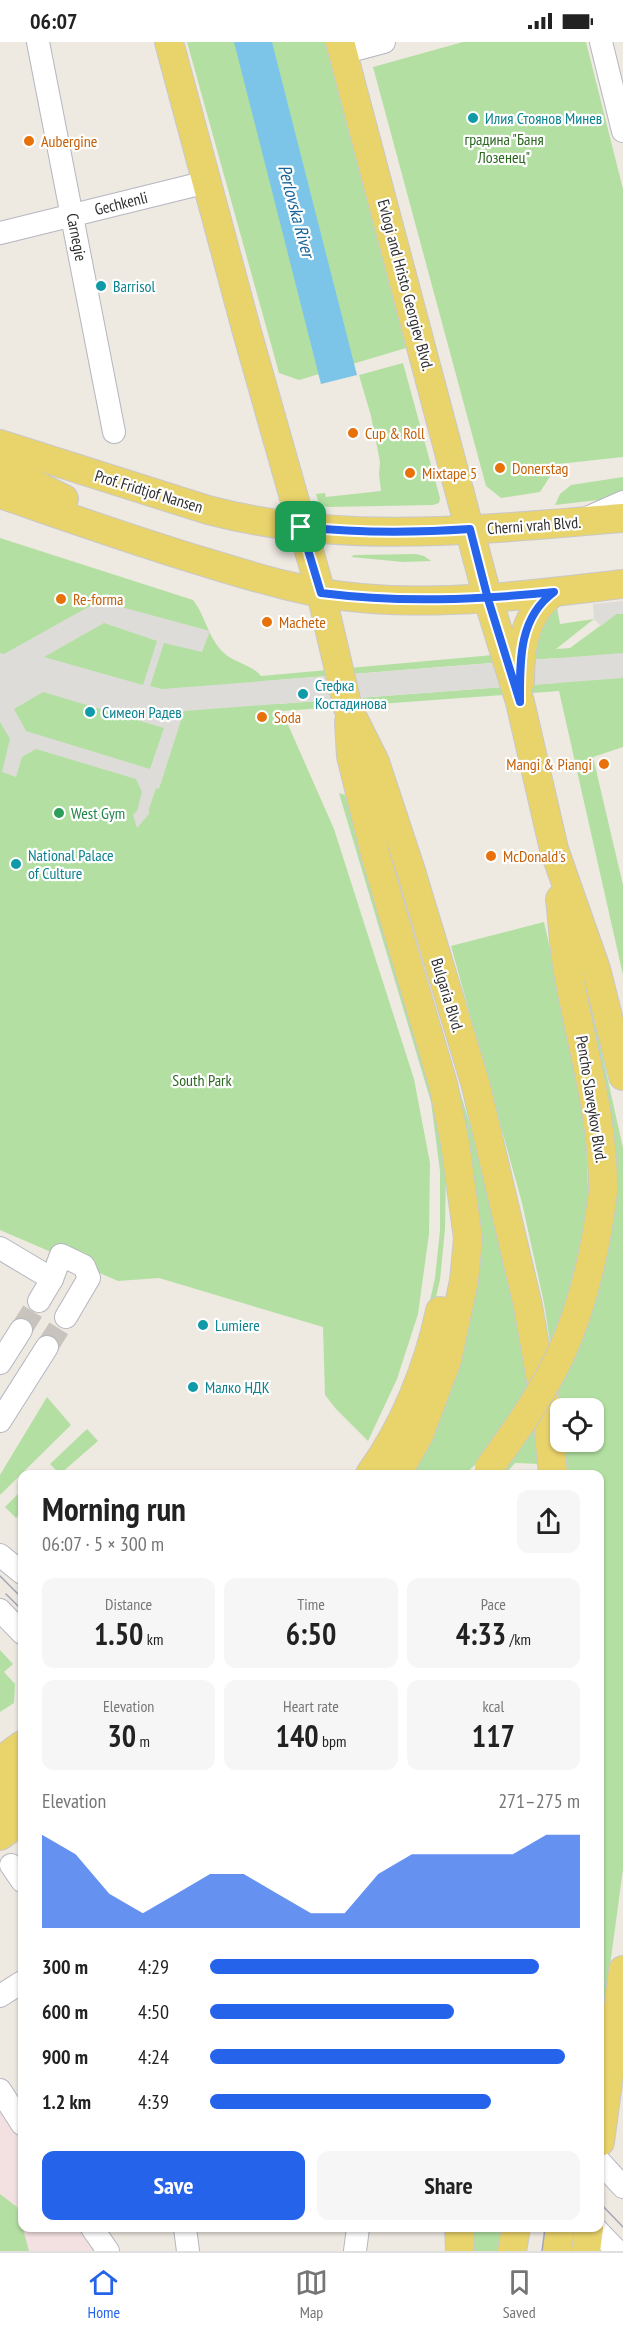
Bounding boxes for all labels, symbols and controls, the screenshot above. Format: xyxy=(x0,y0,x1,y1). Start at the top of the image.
text: 06:07 xyxy=(30,7,78,35)
place label: Илия Стоянов Минев xyxy=(485,108,602,128)
marker: Илия Стоянов Минев xyxy=(466,111,480,125)
park label: градина "Баня Лозенец" xyxy=(464,129,544,167)
place label: Aubergine xyxy=(41,131,97,151)
marker: Aubergine xyxy=(22,134,36,148)
water label: Perlovska River xyxy=(273,162,321,263)
street label: Gechkenli xyxy=(92,187,150,219)
street label: Evlogi and Hristo Georgiev Blvd. xyxy=(374,197,439,373)
street label: Carnegie xyxy=(63,211,91,263)
place label: Barrisol xyxy=(113,276,155,296)
marker: Barrisol xyxy=(94,279,108,293)
place label: Cup & Roll xyxy=(365,423,425,443)
marker: Cup & Roll xyxy=(346,426,360,440)
place label: Donerstag xyxy=(512,458,568,478)
marker: Donerstag xyxy=(493,461,507,475)
place label: Mixtape 5 xyxy=(422,463,477,483)
street label: Prof. Fridtjof Nansen xyxy=(93,465,205,517)
marker: Mixtape 5 xyxy=(403,466,417,480)
pin xyxy=(275,501,326,552)
icon: arrive xyxy=(284,510,317,543)
street label: Cherni vrah Blvd. xyxy=(486,512,582,538)
place label: Re-forma xyxy=(73,589,123,609)
marker: Re-forma xyxy=(54,592,68,606)
place label: Machete xyxy=(279,612,326,632)
marker: Machete xyxy=(260,615,274,629)
place label: Стефка Костадинова xyxy=(315,675,387,713)
marker: Стефка Костадинова xyxy=(296,687,310,701)
place label: Симеон Радев xyxy=(102,702,182,722)
marker: Симеон Радев xyxy=(83,705,97,719)
place label: Soda xyxy=(274,707,301,727)
marker: Soda xyxy=(255,710,269,724)
place label: Mangi & Piangi xyxy=(506,754,592,774)
marker: Mangi & Piangi xyxy=(597,757,611,771)
place label: West Gym xyxy=(71,803,125,823)
marker: West Gym xyxy=(52,806,66,820)
place label: National Palace of Culture xyxy=(28,845,114,883)
place label: McDonald's xyxy=(503,846,566,866)
marker: McDonald's xyxy=(484,849,498,863)
marker: National Palace of Culture xyxy=(9,857,23,871)
street label: Bulgaria Blvd. xyxy=(427,956,469,1035)
street label: Pencho Slaveykov Blvd. xyxy=(572,1034,612,1164)
park label: South Park xyxy=(172,1070,232,1090)
place label: Lumiere xyxy=(215,1315,260,1335)
marker: Lumiere xyxy=(196,1318,210,1332)
place label: Малко НДК xyxy=(205,1377,270,1397)
marker: Малко НДК xyxy=(186,1380,200,1394)
map controls xyxy=(550,1398,604,1452)
button: locate xyxy=(550,1398,604,1452)
text: Morning run xyxy=(42,1487,186,1530)
button: share xyxy=(517,1490,580,1553)
text: 06:07 · 5 × 300 m xyxy=(42,1531,164,1557)
text: Distance xyxy=(105,1594,152,1614)
text: Time xyxy=(297,1594,325,1614)
text: Pace xyxy=(481,1594,506,1614)
text: 1.50 xyxy=(94,1614,143,1653)
text: 6:50 xyxy=(286,1614,336,1653)
text: 4:33 xyxy=(456,1614,506,1653)
text: km xyxy=(143,1629,163,1649)
text: /km xyxy=(506,1629,531,1649)
text: Elevation xyxy=(103,1696,154,1716)
text: Heart rate xyxy=(283,1696,339,1716)
text: kcal xyxy=(482,1696,504,1716)
text: 30 xyxy=(107,1716,136,1755)
text: 140 xyxy=(276,1716,319,1755)
text: 117 xyxy=(472,1716,515,1755)
text: m xyxy=(136,1731,150,1751)
text: bpm xyxy=(319,1731,346,1751)
text: Elevation xyxy=(42,1788,106,1814)
text: 271–275 m xyxy=(498,1788,580,1814)
text: 300 m xyxy=(42,1954,88,1980)
text: 4:29 xyxy=(138,1954,169,1980)
text: 600 m xyxy=(42,1999,88,2025)
text: 4:50 xyxy=(138,1999,169,2025)
text: 900 m xyxy=(42,2044,88,2070)
text: 4:24 xyxy=(138,2044,169,2070)
text: 1.2 km xyxy=(42,2089,91,2115)
text: 4:39 xyxy=(138,2089,169,2115)
button: Save xyxy=(42,2151,305,2220)
button: Share xyxy=(317,2151,580,2220)
tab: Home xyxy=(87,2266,120,2322)
tab: Map xyxy=(295,2266,328,2322)
tab: Saved xyxy=(503,2266,536,2322)

